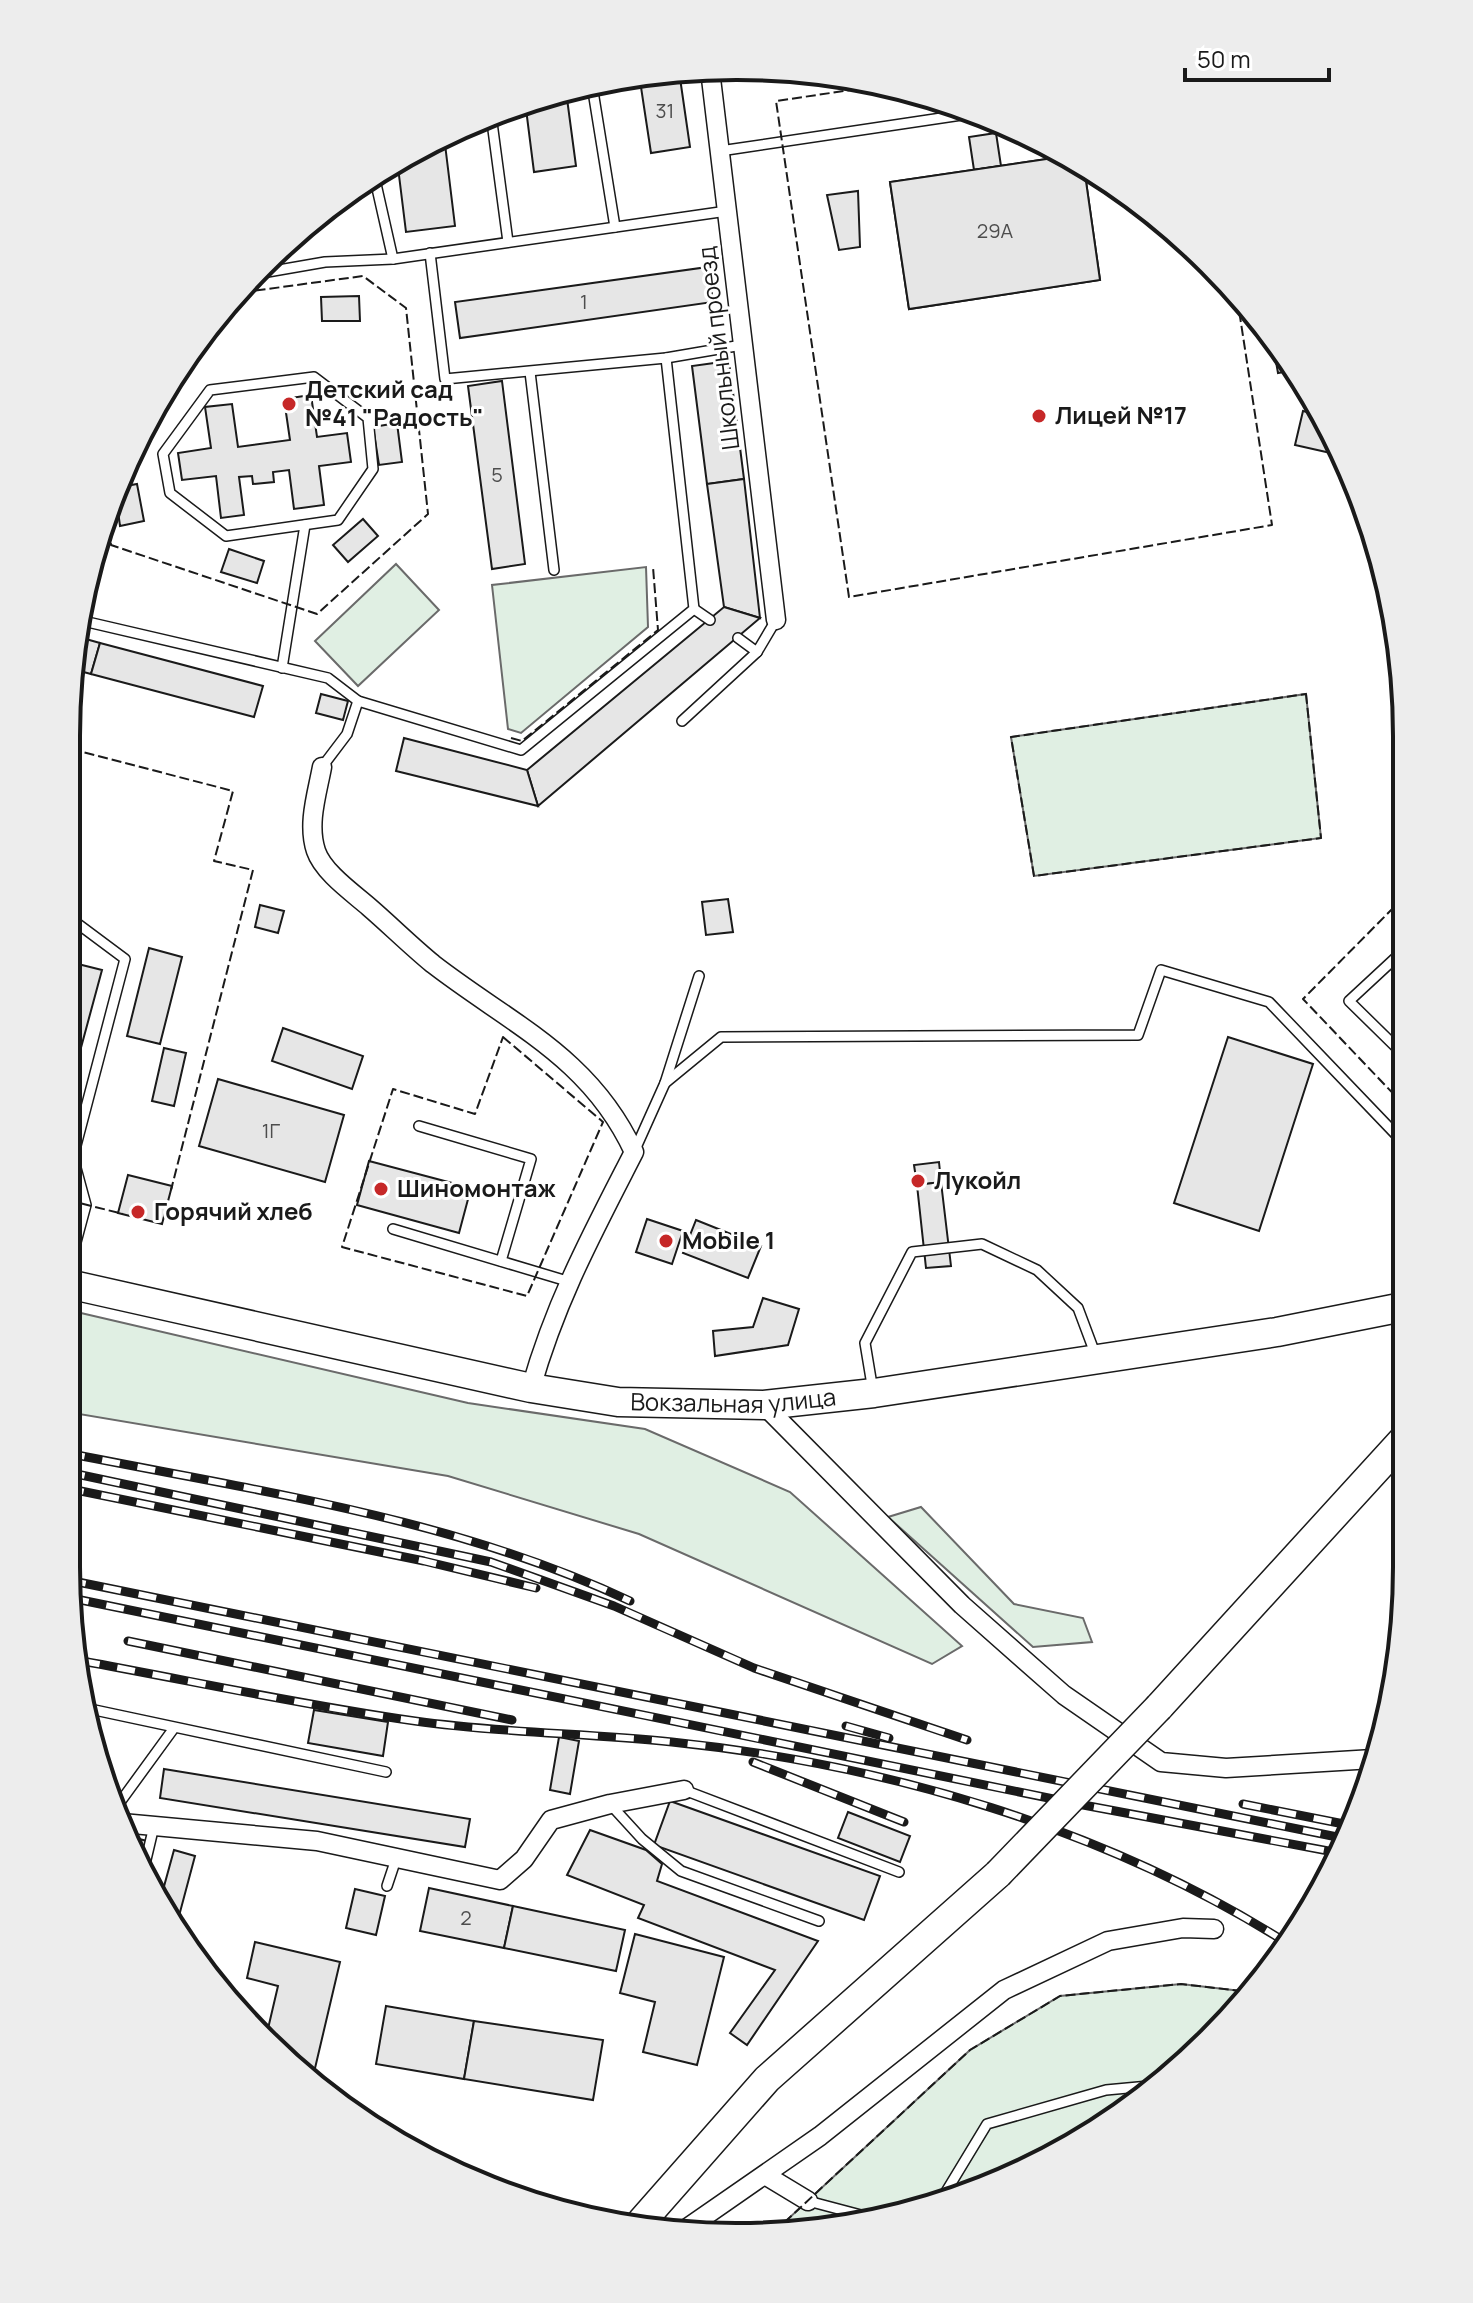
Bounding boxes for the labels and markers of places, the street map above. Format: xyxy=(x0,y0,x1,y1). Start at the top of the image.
place label: Детский сад №41 "Радость" xyxy=(305,372,484,433)
marker: Детский сад №41 "Радость" xyxy=(280,395,298,413)
place label: Лицей №17 xyxy=(1055,398,1187,431)
marker: Лицей №17 xyxy=(1030,407,1048,425)
place label: Лукойл xyxy=(934,1163,1021,1196)
place label: Шиномонтаж xyxy=(397,1171,557,1204)
marker: Лукойл xyxy=(909,1172,927,1190)
marker: Шиномонтаж xyxy=(372,1180,390,1198)
place label: Горячий хлеб xyxy=(154,1194,313,1227)
marker: Горячий хлеб xyxy=(129,1203,147,1221)
place label: Mobile 1 xyxy=(682,1223,775,1256)
marker: Mobile 1 xyxy=(657,1232,675,1250)

